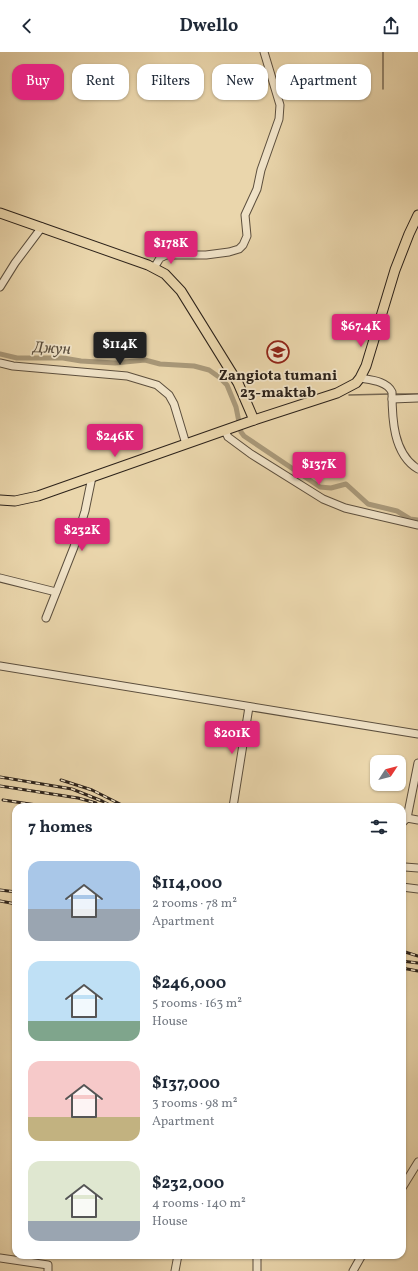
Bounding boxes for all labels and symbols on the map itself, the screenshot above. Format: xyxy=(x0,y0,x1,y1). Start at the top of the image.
pin: $178K xyxy=(143,231,199,265)
pin: $67.4K xyxy=(328,314,394,348)
pin: $114K xyxy=(92,332,148,366)
water label: Джун xyxy=(31,337,71,361)
school or university icon: Zangiota tumani 23-maktab xyxy=(265,339,291,365)
place label: Zangiota tumani 23-maktab xyxy=(219,366,337,404)
pin: $246K xyxy=(87,424,143,458)
pin: $137K xyxy=(291,452,347,486)
pin: $232K xyxy=(54,518,110,552)
pin: $201K xyxy=(204,721,260,755)
north arrow xyxy=(370,755,406,791)

